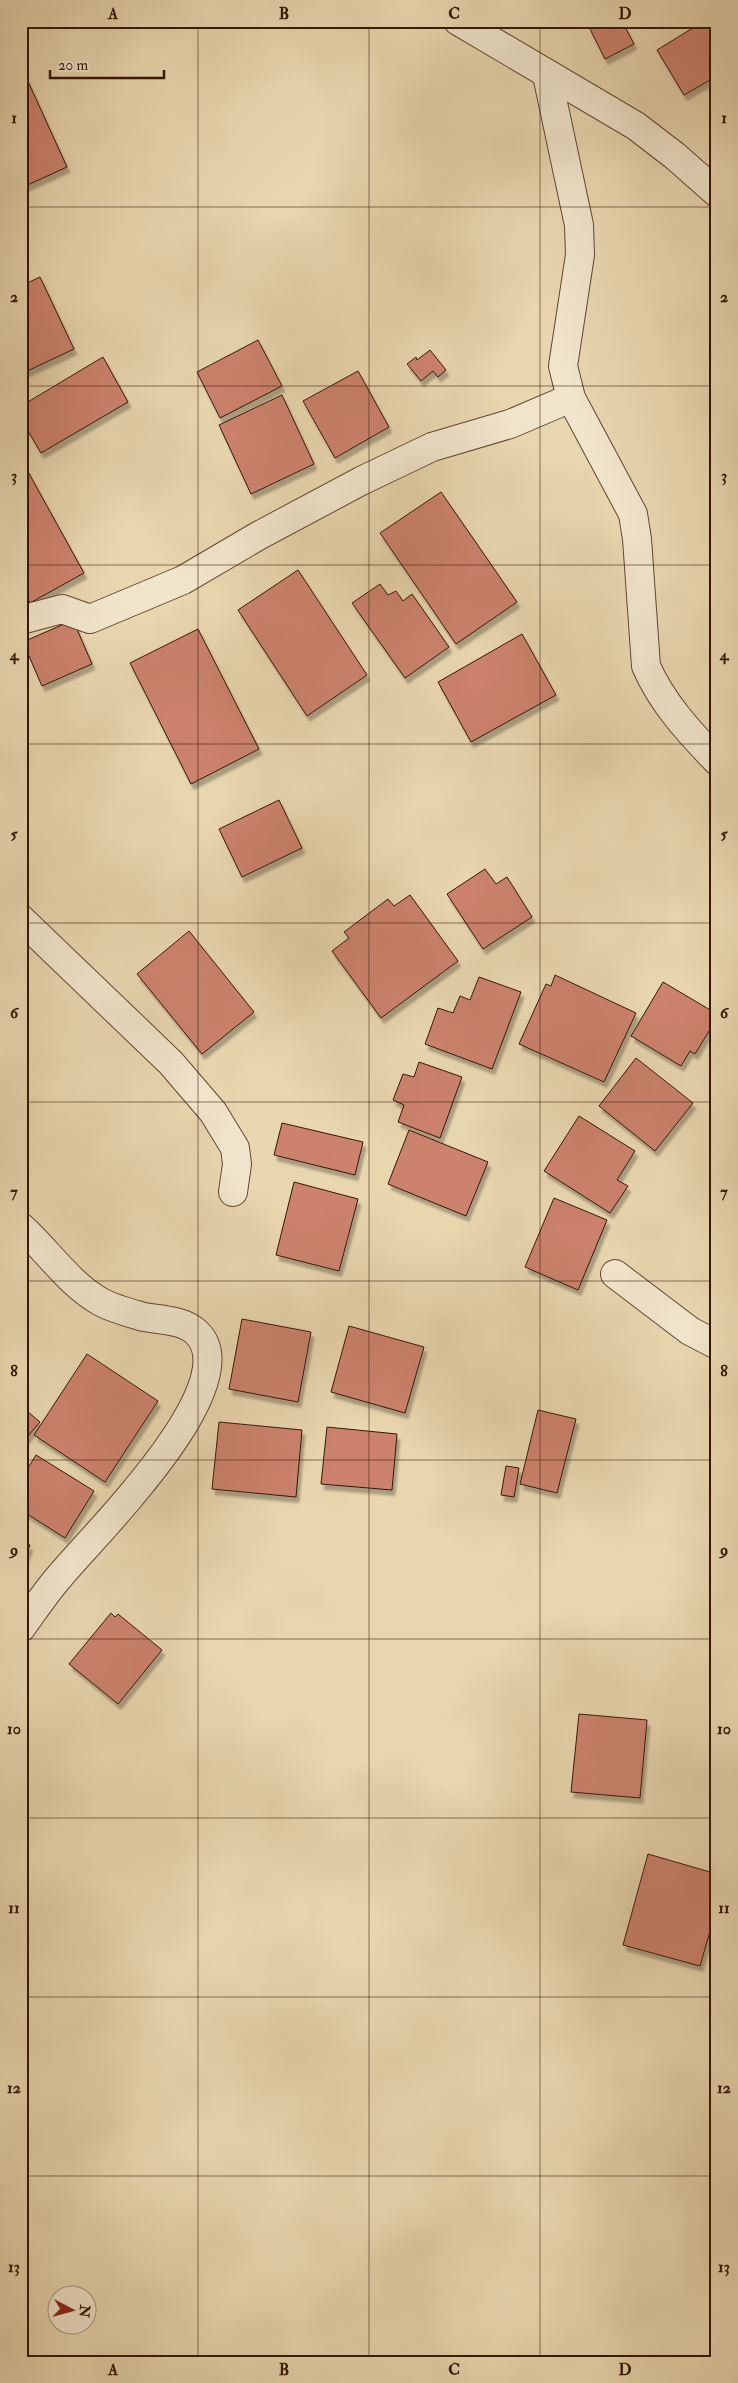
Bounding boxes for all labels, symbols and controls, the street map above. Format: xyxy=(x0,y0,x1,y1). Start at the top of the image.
text: A xyxy=(107,4,119,24)
text: B xyxy=(279,4,289,24)
text: C xyxy=(448,4,460,24)
text: D xyxy=(618,4,632,24)
scale bar xyxy=(50,48,164,80)
text: 20 m xyxy=(58,56,88,75)
text: 1 xyxy=(11,108,17,128)
text: 1 xyxy=(721,108,727,128)
text: 2 xyxy=(10,287,18,307)
text: 2 xyxy=(720,287,728,307)
text: 3 xyxy=(11,466,17,486)
text: 3 xyxy=(721,466,727,486)
text: 4 xyxy=(9,645,20,665)
text: 4 xyxy=(719,645,730,665)
text: 5 xyxy=(10,824,18,844)
text: 5 xyxy=(720,824,728,844)
text: 6 xyxy=(10,1003,20,1023)
text: 6 xyxy=(720,1003,730,1023)
text: 7 xyxy=(10,1182,18,1202)
text: 7 xyxy=(720,1182,728,1202)
text: 8 xyxy=(10,1361,18,1381)
text: 8 xyxy=(720,1361,728,1381)
text: 9 xyxy=(8,1540,18,1560)
text: 9 xyxy=(718,1540,728,1560)
text: 10 xyxy=(7,1719,21,1739)
text: 10 xyxy=(717,1719,731,1739)
text: 11 xyxy=(8,1898,20,1918)
text: 11 xyxy=(718,1898,730,1918)
text: 12 xyxy=(7,2078,21,2098)
text: 12 xyxy=(717,2078,731,2098)
text: 13 xyxy=(8,2257,20,2277)
text: 13 xyxy=(718,2257,730,2277)
north arrow xyxy=(48,2286,98,2336)
text: N xyxy=(75,2303,94,2319)
text: A xyxy=(107,2360,119,2380)
text: B xyxy=(279,2360,289,2380)
text: C xyxy=(448,2360,460,2380)
text: D xyxy=(618,2360,632,2380)

